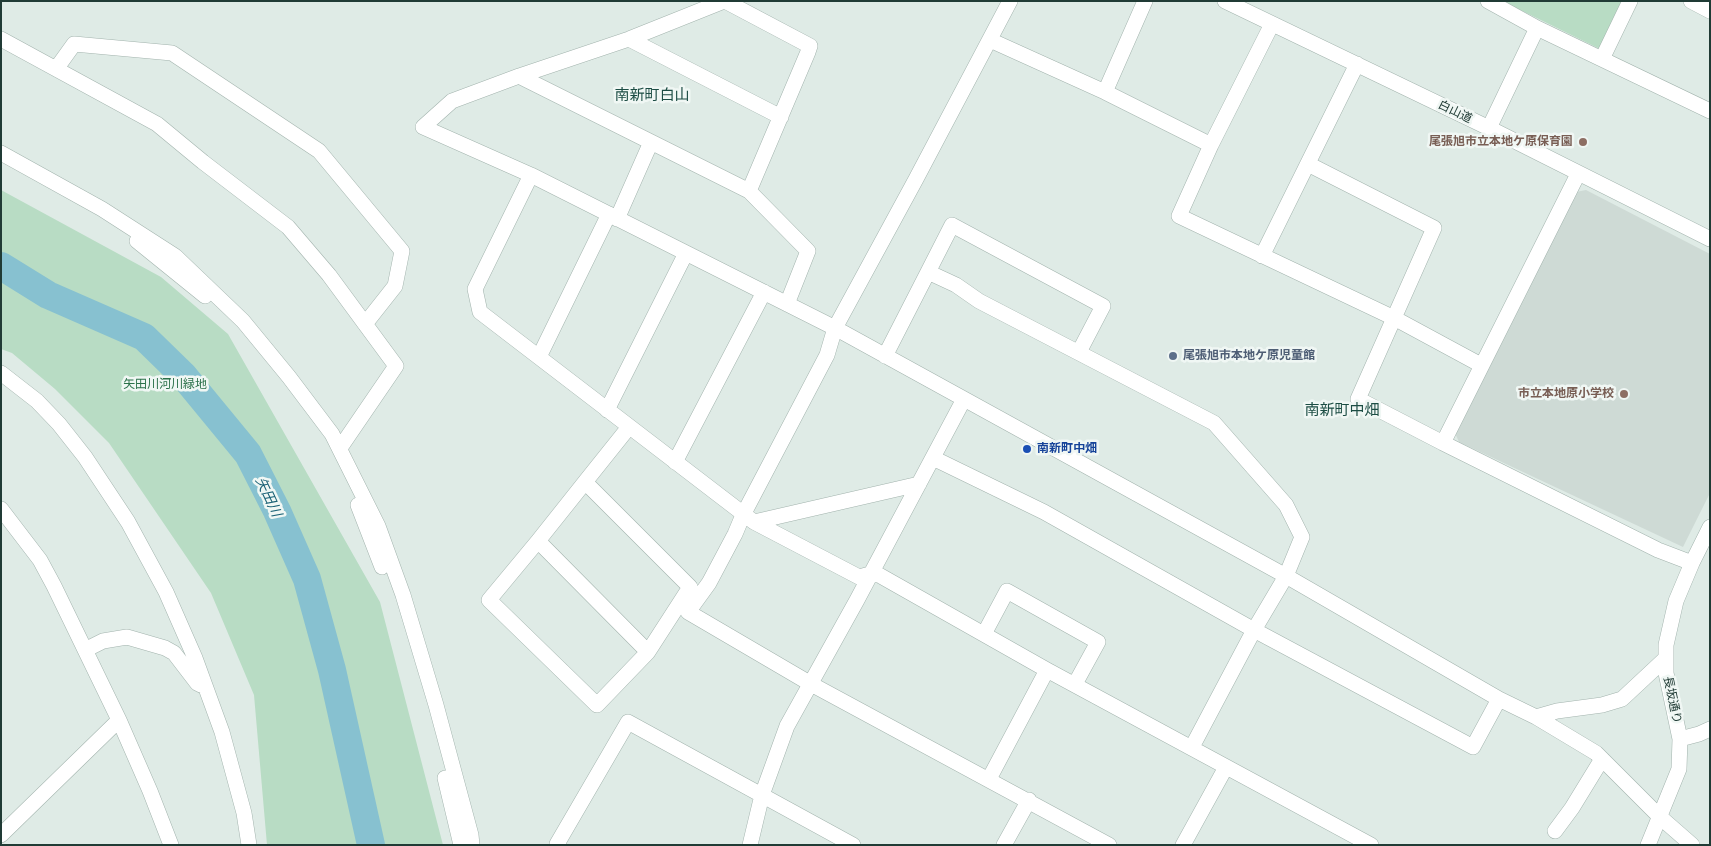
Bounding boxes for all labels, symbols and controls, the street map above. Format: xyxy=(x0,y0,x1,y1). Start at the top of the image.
district label: 南新町白山 xyxy=(615,87,689,105)
street label: 白山道 xyxy=(1436,98,1474,126)
place label: 尾張旭市立本地ケ原保育園 xyxy=(1429,135,1573,149)
marker: 尾張旭市立本地ケ原保育園 xyxy=(1577,136,1589,148)
place label: 尾張旭市本地ケ原児童館 xyxy=(1183,349,1315,363)
marker: 尾張旭市本地ケ原児童館 xyxy=(1167,350,1179,362)
park label: 矢田川河川緑地 xyxy=(123,378,207,392)
place label: 市立本地原小学校 xyxy=(1518,387,1614,401)
marker: 市立本地原小学校 xyxy=(1618,388,1630,400)
district label: 南新町中畑 xyxy=(1305,402,1379,420)
place label: 南新町中畑 xyxy=(1037,442,1097,456)
marker: 南新町中畑 xyxy=(1021,443,1033,455)
water label: 矢田川 xyxy=(252,474,284,520)
street label: 長坂通り xyxy=(1660,675,1684,725)

